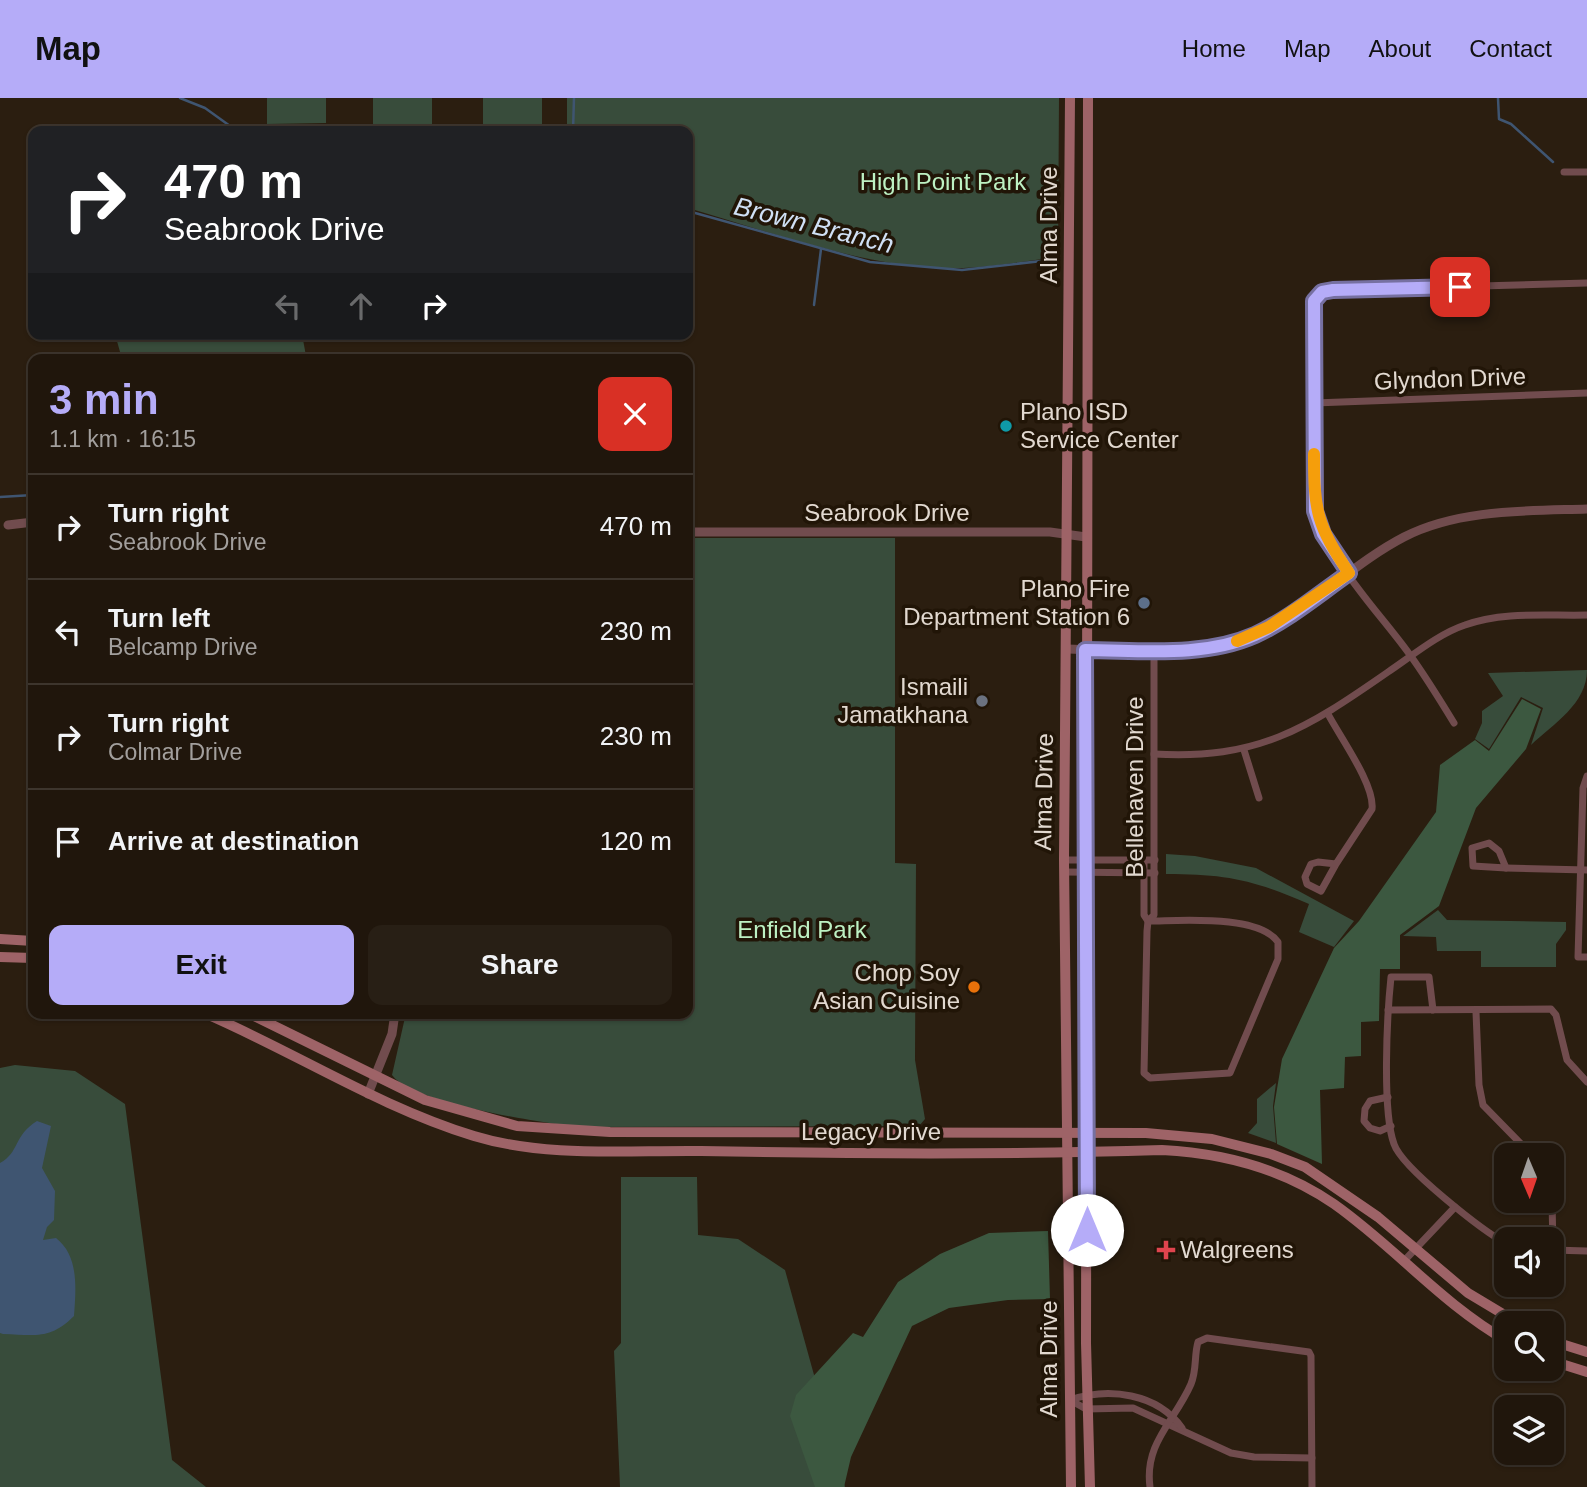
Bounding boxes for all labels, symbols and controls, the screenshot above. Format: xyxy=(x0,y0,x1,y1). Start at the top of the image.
text: Map xyxy=(35,30,101,67)
text: Home xyxy=(1182,35,1246,62)
text: Map xyxy=(1284,35,1331,62)
text: About xyxy=(1369,35,1431,62)
text: Contact xyxy=(1469,35,1552,62)
icon: right xyxy=(49,154,140,245)
text: 470 m xyxy=(164,154,303,208)
street label: Alma Drive xyxy=(1035,166,1062,284)
park label: High Point Park xyxy=(860,168,1027,195)
water label: Brown Branch xyxy=(731,191,897,259)
text: Seabrook Drive xyxy=(164,211,385,247)
pin xyxy=(1430,257,1490,317)
icon: arrive xyxy=(1441,268,1479,306)
icon: left xyxy=(269,287,307,325)
icon: ahead xyxy=(342,287,380,325)
icon: right xyxy=(415,287,453,325)
street label: Glyndon Drive xyxy=(1374,362,1526,395)
text: 3 min xyxy=(49,376,159,423)
button: close xyxy=(598,377,672,451)
place label: Plano ISD Service Center xyxy=(1020,398,1179,453)
marker: Plano ISD Service Center xyxy=(998,418,1014,434)
text: 1.1 km · 16:15 xyxy=(49,426,196,452)
text: Turn right xyxy=(108,498,229,528)
street label: Seabrook Drive xyxy=(804,499,970,526)
icon: right xyxy=(49,508,87,546)
text: 470 m xyxy=(600,511,672,541)
text: Seabrook Drive xyxy=(108,529,267,555)
place label: Plano Fire Department Station 6 xyxy=(903,575,1130,630)
marker: Plano Fire Department Station 6 xyxy=(1136,595,1152,611)
text: Turn left xyxy=(108,603,210,633)
icon: left xyxy=(49,613,87,651)
text: 230 m xyxy=(600,616,672,646)
text: Belcamp Drive xyxy=(108,634,258,660)
place label: Ismaili Jamatkhana xyxy=(837,673,969,728)
marker: Ismaili Jamatkhana xyxy=(974,693,990,709)
street label: Bellehaven Drive xyxy=(1121,696,1148,878)
text: Turn right xyxy=(108,708,229,738)
icon: right xyxy=(49,718,87,756)
text: 230 m xyxy=(600,721,672,751)
street label: Alma Drive xyxy=(1029,733,1058,851)
text: Colmar Drive xyxy=(108,739,242,765)
icon: arrive xyxy=(49,823,87,861)
text: Arrive at destination xyxy=(108,826,359,856)
text: 120 m xyxy=(600,826,672,856)
park label: Enfield Park xyxy=(737,916,868,943)
button: Exit xyxy=(49,925,354,1005)
button: Share xyxy=(368,925,672,1005)
place label: Chop Soy Asian Cuisine xyxy=(813,959,960,1014)
marker: Chop Soy Asian Cuisine xyxy=(966,979,982,995)
street label: Legacy Drive xyxy=(801,1118,941,1145)
north arrow xyxy=(1494,1143,1564,1213)
map controls xyxy=(1494,1143,1564,1465)
position arrow xyxy=(1050,1193,1124,1267)
button: sound xyxy=(1494,1227,1564,1297)
place label: Walgreens xyxy=(1180,1236,1294,1263)
marker: Walgreens xyxy=(1158,1242,1174,1258)
street label: Alma Drive xyxy=(1035,1300,1062,1418)
button: search xyxy=(1494,1311,1564,1381)
button: layers xyxy=(1494,1395,1564,1465)

